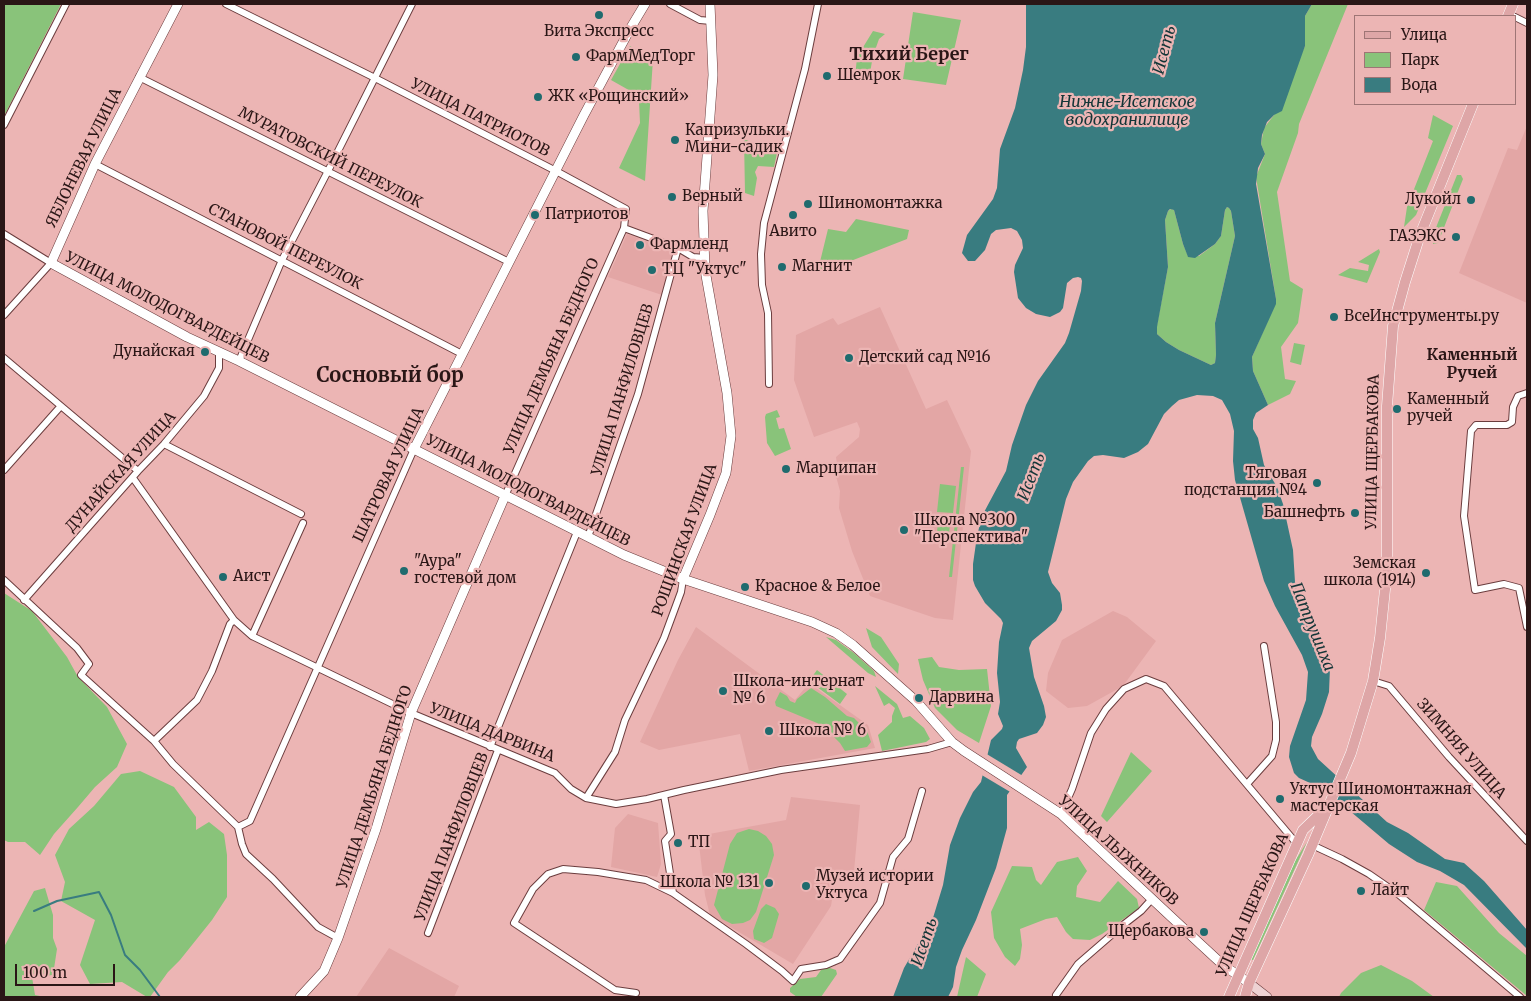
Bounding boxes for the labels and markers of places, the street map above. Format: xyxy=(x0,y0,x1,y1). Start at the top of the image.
marker: Вита Экспресс xyxy=(593,9,605,21)
place label: Вита Экспресс xyxy=(544,23,654,41)
place label: ФармМедТорг xyxy=(586,48,695,66)
marker: ФармМедТорг xyxy=(570,51,582,63)
place label: Шемрок xyxy=(837,67,901,85)
marker: Шемрок xyxy=(821,70,833,82)
place label: ЖК «Рощинский» xyxy=(548,88,689,106)
marker: ЖК «Рощинский» xyxy=(532,91,544,103)
place label: Капризульки. Мини-садик xyxy=(685,122,789,157)
marker: Капризульки. Мини-садик xyxy=(669,134,681,146)
place label: Верный xyxy=(682,188,743,206)
marker: Верный xyxy=(666,191,678,203)
place label: Лукойл xyxy=(1405,191,1461,209)
marker: Лукойл xyxy=(1465,194,1477,206)
place label: Шиномонтажка xyxy=(818,195,942,213)
marker: Шиномонтажка xyxy=(802,198,814,210)
place label: Патриотов xyxy=(545,206,628,224)
marker: Патриотов xyxy=(529,209,541,221)
marker: Авито xyxy=(787,209,799,221)
place label: Авито xyxy=(769,223,817,241)
place label: ГАЗЭКС xyxy=(1389,228,1446,246)
marker: ГАЗЭКС xyxy=(1450,231,1462,243)
place label: Фармленд xyxy=(650,236,729,254)
marker: Фармленд xyxy=(634,239,646,251)
place label: Магнит xyxy=(792,258,852,276)
place label: ТЦ "Уктус" xyxy=(662,261,747,279)
marker: Магнит xyxy=(776,261,788,273)
marker: ТЦ "Уктус" xyxy=(646,264,658,276)
place label: ВсеИнструменты.ру xyxy=(1344,308,1499,326)
marker: ВсеИнструменты.ру xyxy=(1328,311,1340,323)
place label: Дунайская xyxy=(113,343,195,361)
marker: Дунайская xyxy=(199,346,211,358)
place label: Детский сад №16 xyxy=(859,349,991,367)
marker: Детский сад №16 xyxy=(843,352,855,364)
place label: Каменный ручей xyxy=(1407,391,1489,426)
marker: Каменный ручей xyxy=(1391,403,1403,415)
place label: Марципан xyxy=(796,460,877,478)
marker: Марципан xyxy=(780,463,792,475)
place label: Тяговая подстанция №4 xyxy=(1184,465,1307,500)
marker: Тяговая подстанция №4 xyxy=(1311,477,1323,489)
place label: Башнефть xyxy=(1264,504,1345,522)
marker: Башнефть xyxy=(1349,507,1361,519)
place label: Школа №300 "Перспектива" xyxy=(914,512,1028,547)
marker: Школа №300 "Перспектива" xyxy=(898,524,910,536)
place label: "Аура" гостевой дом xyxy=(414,553,517,588)
place label: Земская школа (1914) xyxy=(1324,555,1416,590)
marker: "Аура" гостевой дом xyxy=(398,565,410,577)
marker: Земская школа (1914) xyxy=(1420,567,1432,579)
place label: Аист xyxy=(233,568,271,586)
marker: Аист xyxy=(217,571,229,583)
place label: Красное & Белое xyxy=(755,578,880,596)
marker: Красное & Белое xyxy=(739,581,751,593)
place label: Школа-интернат № 6 xyxy=(733,673,865,708)
marker: Школа-интернат № 6 xyxy=(717,685,729,697)
place label: Дарвина xyxy=(929,689,994,707)
marker: Дарвина xyxy=(913,692,925,704)
place label: Школа № 6 xyxy=(779,722,866,740)
marker: Школа № 6 xyxy=(763,725,775,737)
place label: Уктус Шиномонтажная мастерская xyxy=(1290,781,1472,816)
marker: Уктус Шиномонтажная мастерская xyxy=(1274,793,1286,805)
place label: ТП xyxy=(688,834,710,852)
marker: ТП xyxy=(672,837,684,849)
place label: Музей истории Уктуса xyxy=(816,868,934,903)
place label: Школа № 131 xyxy=(660,874,759,892)
marker: Школа № 131 xyxy=(763,877,775,889)
marker: Музей истории Уктуса xyxy=(800,880,812,892)
place label: Лайт xyxy=(1371,882,1409,900)
marker: Лайт xyxy=(1355,885,1367,897)
place label: Щербакова xyxy=(1108,923,1194,941)
marker: Щербакова xyxy=(1198,926,1210,938)

